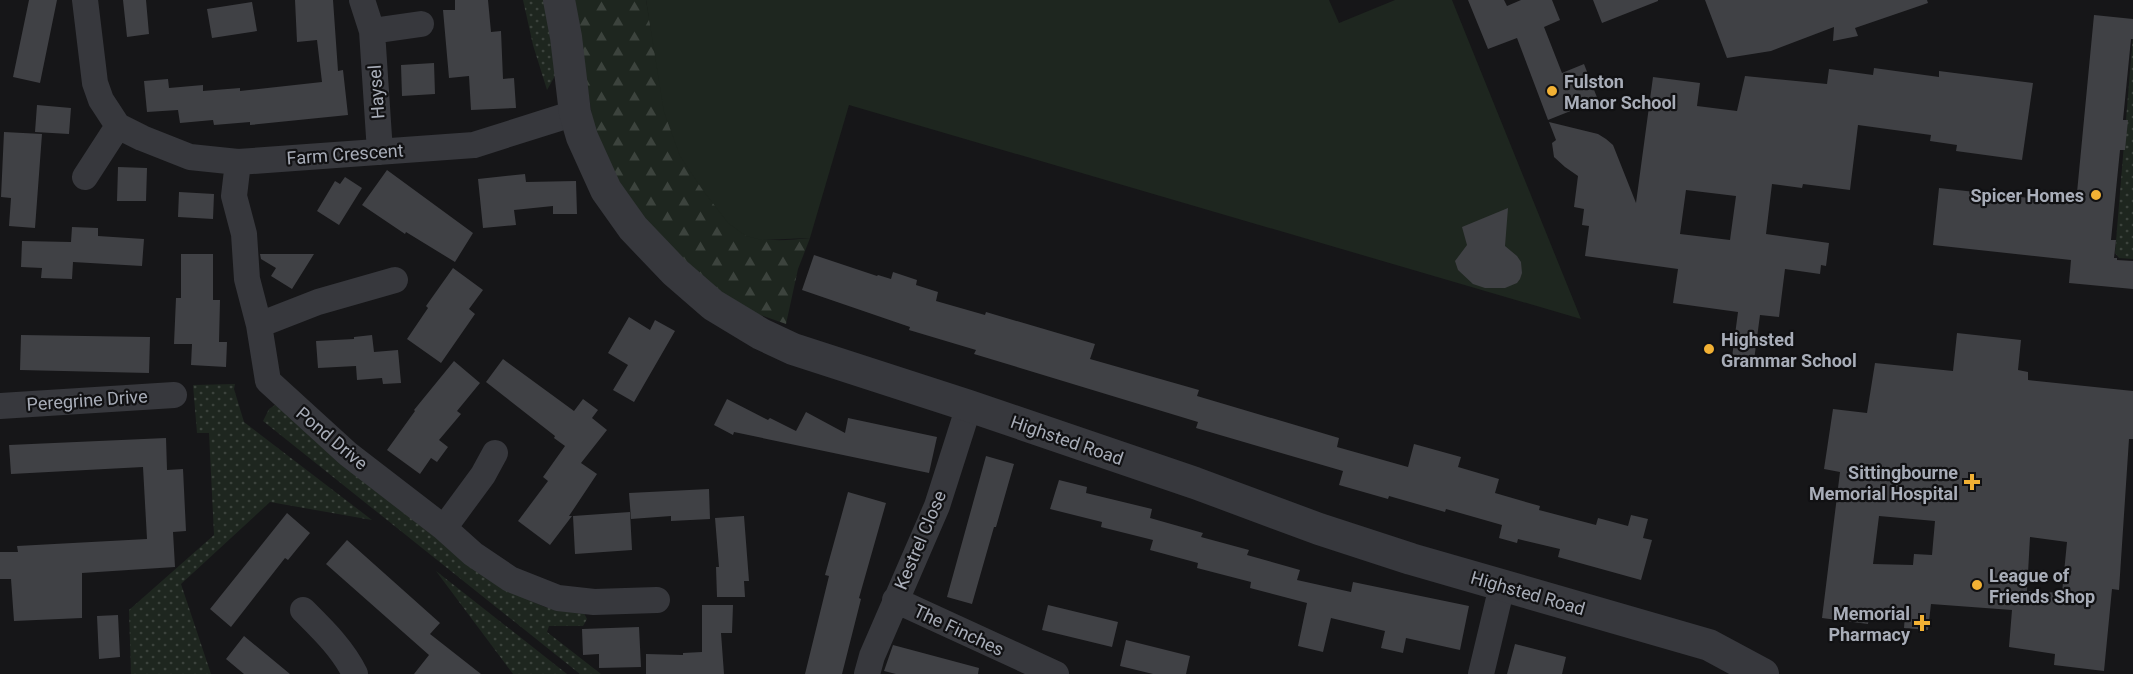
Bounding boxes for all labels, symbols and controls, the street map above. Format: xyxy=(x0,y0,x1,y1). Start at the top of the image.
street label: Haysel xyxy=(364,64,388,120)
place label: Fulston Manor School xyxy=(1564,71,1676,113)
marker: Fulston Manor School xyxy=(1545,84,1559,98)
street label: Farm Crescent xyxy=(286,139,404,169)
place label: Spicer Homes xyxy=(1970,185,2084,206)
marker: Spicer Homes xyxy=(2089,188,2103,202)
place label: Highsted Grammar School xyxy=(1721,329,1857,371)
marker: Highsted Grammar School xyxy=(1702,342,1716,356)
street label: Peregrine Drive xyxy=(26,385,148,415)
street label: Pond Drive xyxy=(292,402,372,474)
street label: Highsted Road xyxy=(1008,411,1126,469)
place label: Sittingbourne Memorial Hospital xyxy=(1809,462,1958,504)
marker: Sittingbourne Memorial Hospital xyxy=(1963,473,1981,491)
street label: Kestrel Close xyxy=(890,487,950,593)
place label: League of Friends Shop xyxy=(1989,565,2095,607)
street label: Highsted Road xyxy=(1468,567,1588,619)
marker: League of Friends Shop xyxy=(1970,578,1984,592)
street label: The Finches xyxy=(911,600,1007,660)
place label: Memorial Pharmacy xyxy=(1828,603,1911,645)
marker: Memorial Pharmacy xyxy=(1915,616,1929,630)

